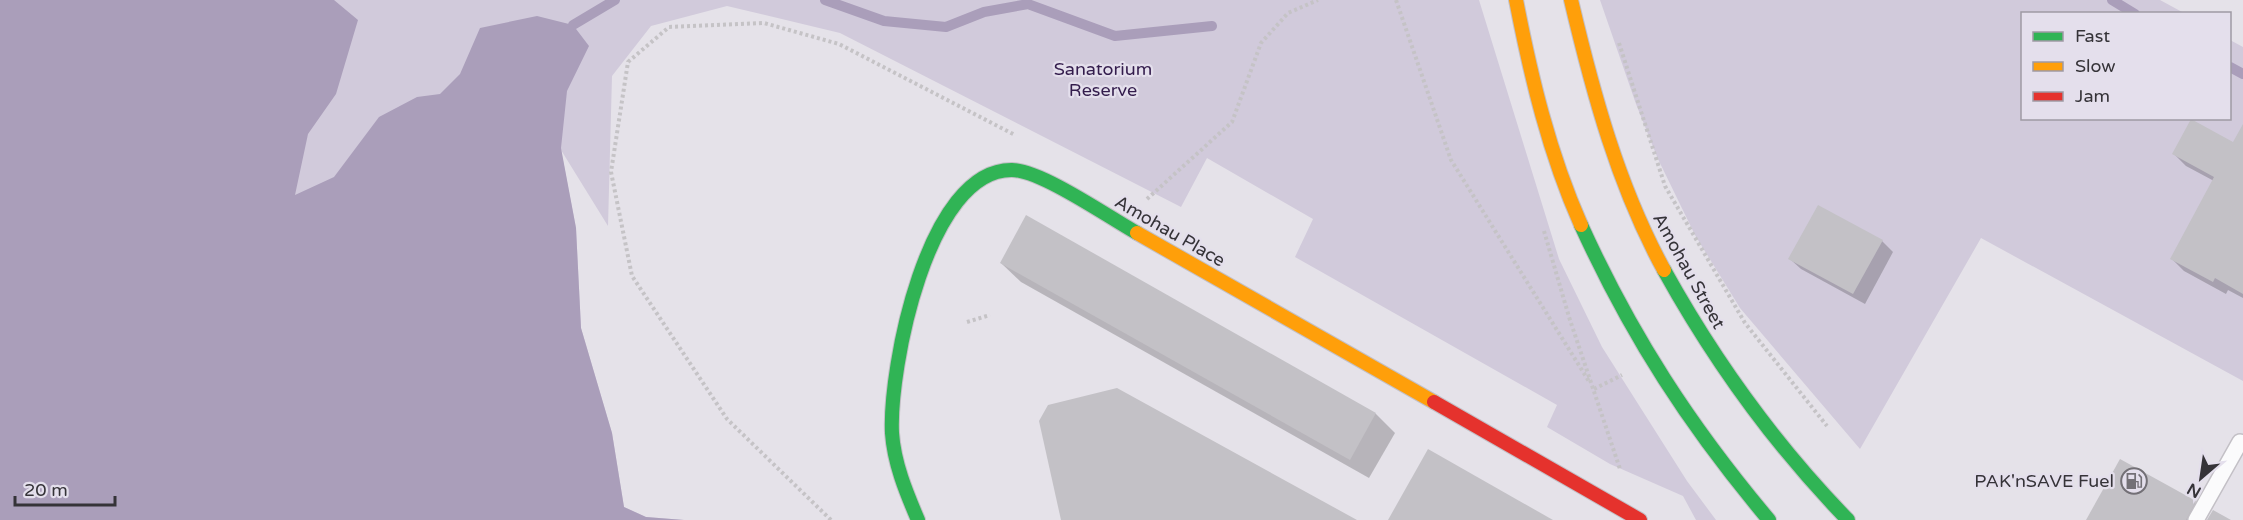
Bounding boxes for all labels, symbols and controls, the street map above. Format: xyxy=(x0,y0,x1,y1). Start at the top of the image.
legend xyxy=(2021,12,2231,120)
text: Fast xyxy=(2075,25,2110,47)
text: Slow xyxy=(2075,55,2116,77)
park label: Sanatorium Reserve xyxy=(1054,58,1152,101)
text: Jam xyxy=(2075,85,2110,107)
street label: Amohau Place xyxy=(1111,191,1229,271)
street label: Amohau Street xyxy=(1648,209,1730,333)
north arrow xyxy=(2171,448,2231,508)
fuel station icon: PAK'nSAVE Fuel xyxy=(2119,466,2149,496)
scale bar xyxy=(15,469,116,507)
place label: PAK'nSAVE Fuel xyxy=(1974,470,2114,492)
text: N xyxy=(2184,478,2205,502)
text: 20 m xyxy=(24,479,68,501)

